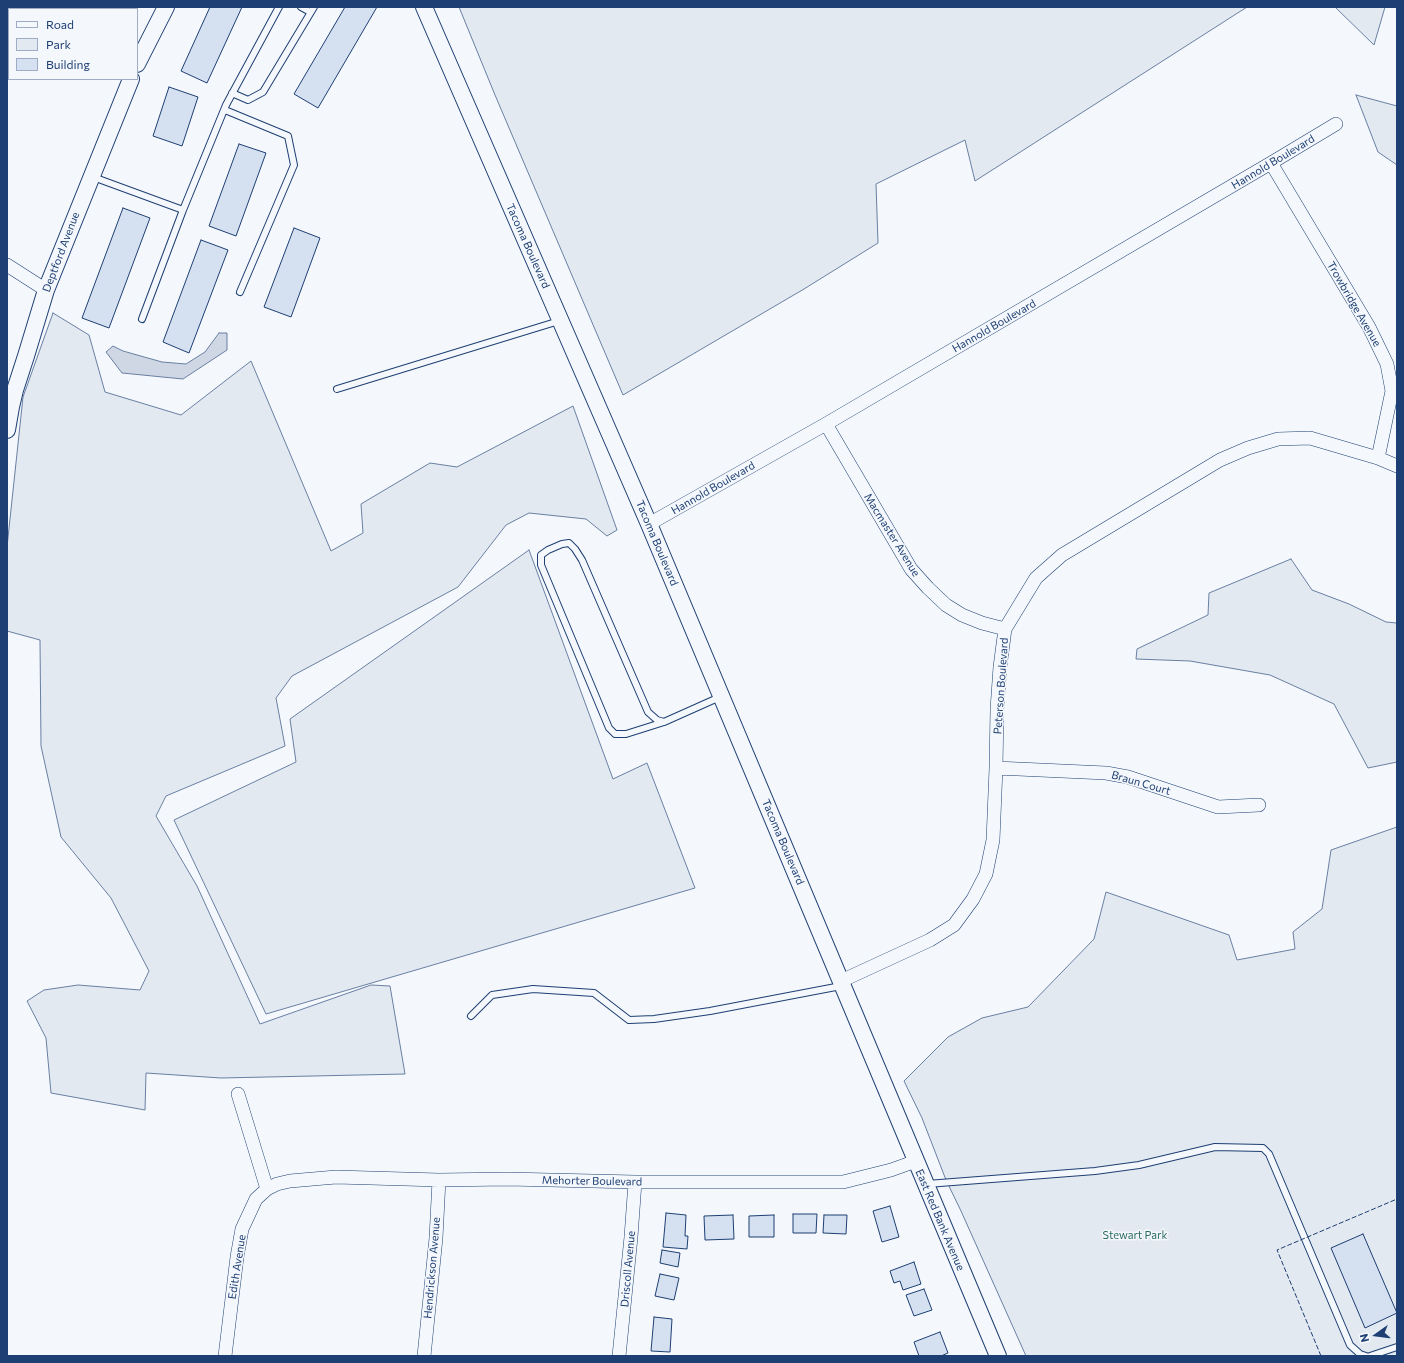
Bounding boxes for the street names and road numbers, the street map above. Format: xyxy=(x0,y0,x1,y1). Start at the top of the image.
street label: Hannold Boulevard xyxy=(1229,132,1317,192)
street label: Tacoma Boulevard xyxy=(503,202,553,290)
street label: Deptford Avenue xyxy=(40,210,82,294)
street label: Trowbridge Avenue xyxy=(1324,259,1384,349)
street label: Hannold Boulevard xyxy=(950,297,1038,355)
street label: Hannold Boulevard xyxy=(669,459,757,517)
street label: Macmaster Avenue xyxy=(861,491,923,579)
street label: Tacoma Boulevard xyxy=(633,498,681,588)
street label: Peterson Boulevard xyxy=(991,637,1011,735)
street label: Braun Court xyxy=(1110,768,1172,798)
street label: Tacoma Boulevard xyxy=(759,797,807,887)
street label: East Red Bank Avenue xyxy=(913,1167,967,1273)
street label: Mehorter Boulevard xyxy=(542,1174,642,1188)
street label: Hendrickson Avenue xyxy=(421,1217,443,1319)
street label: Driscoll Avenue xyxy=(618,1230,638,1308)
street label: Edith Avenue xyxy=(225,1234,249,1300)

